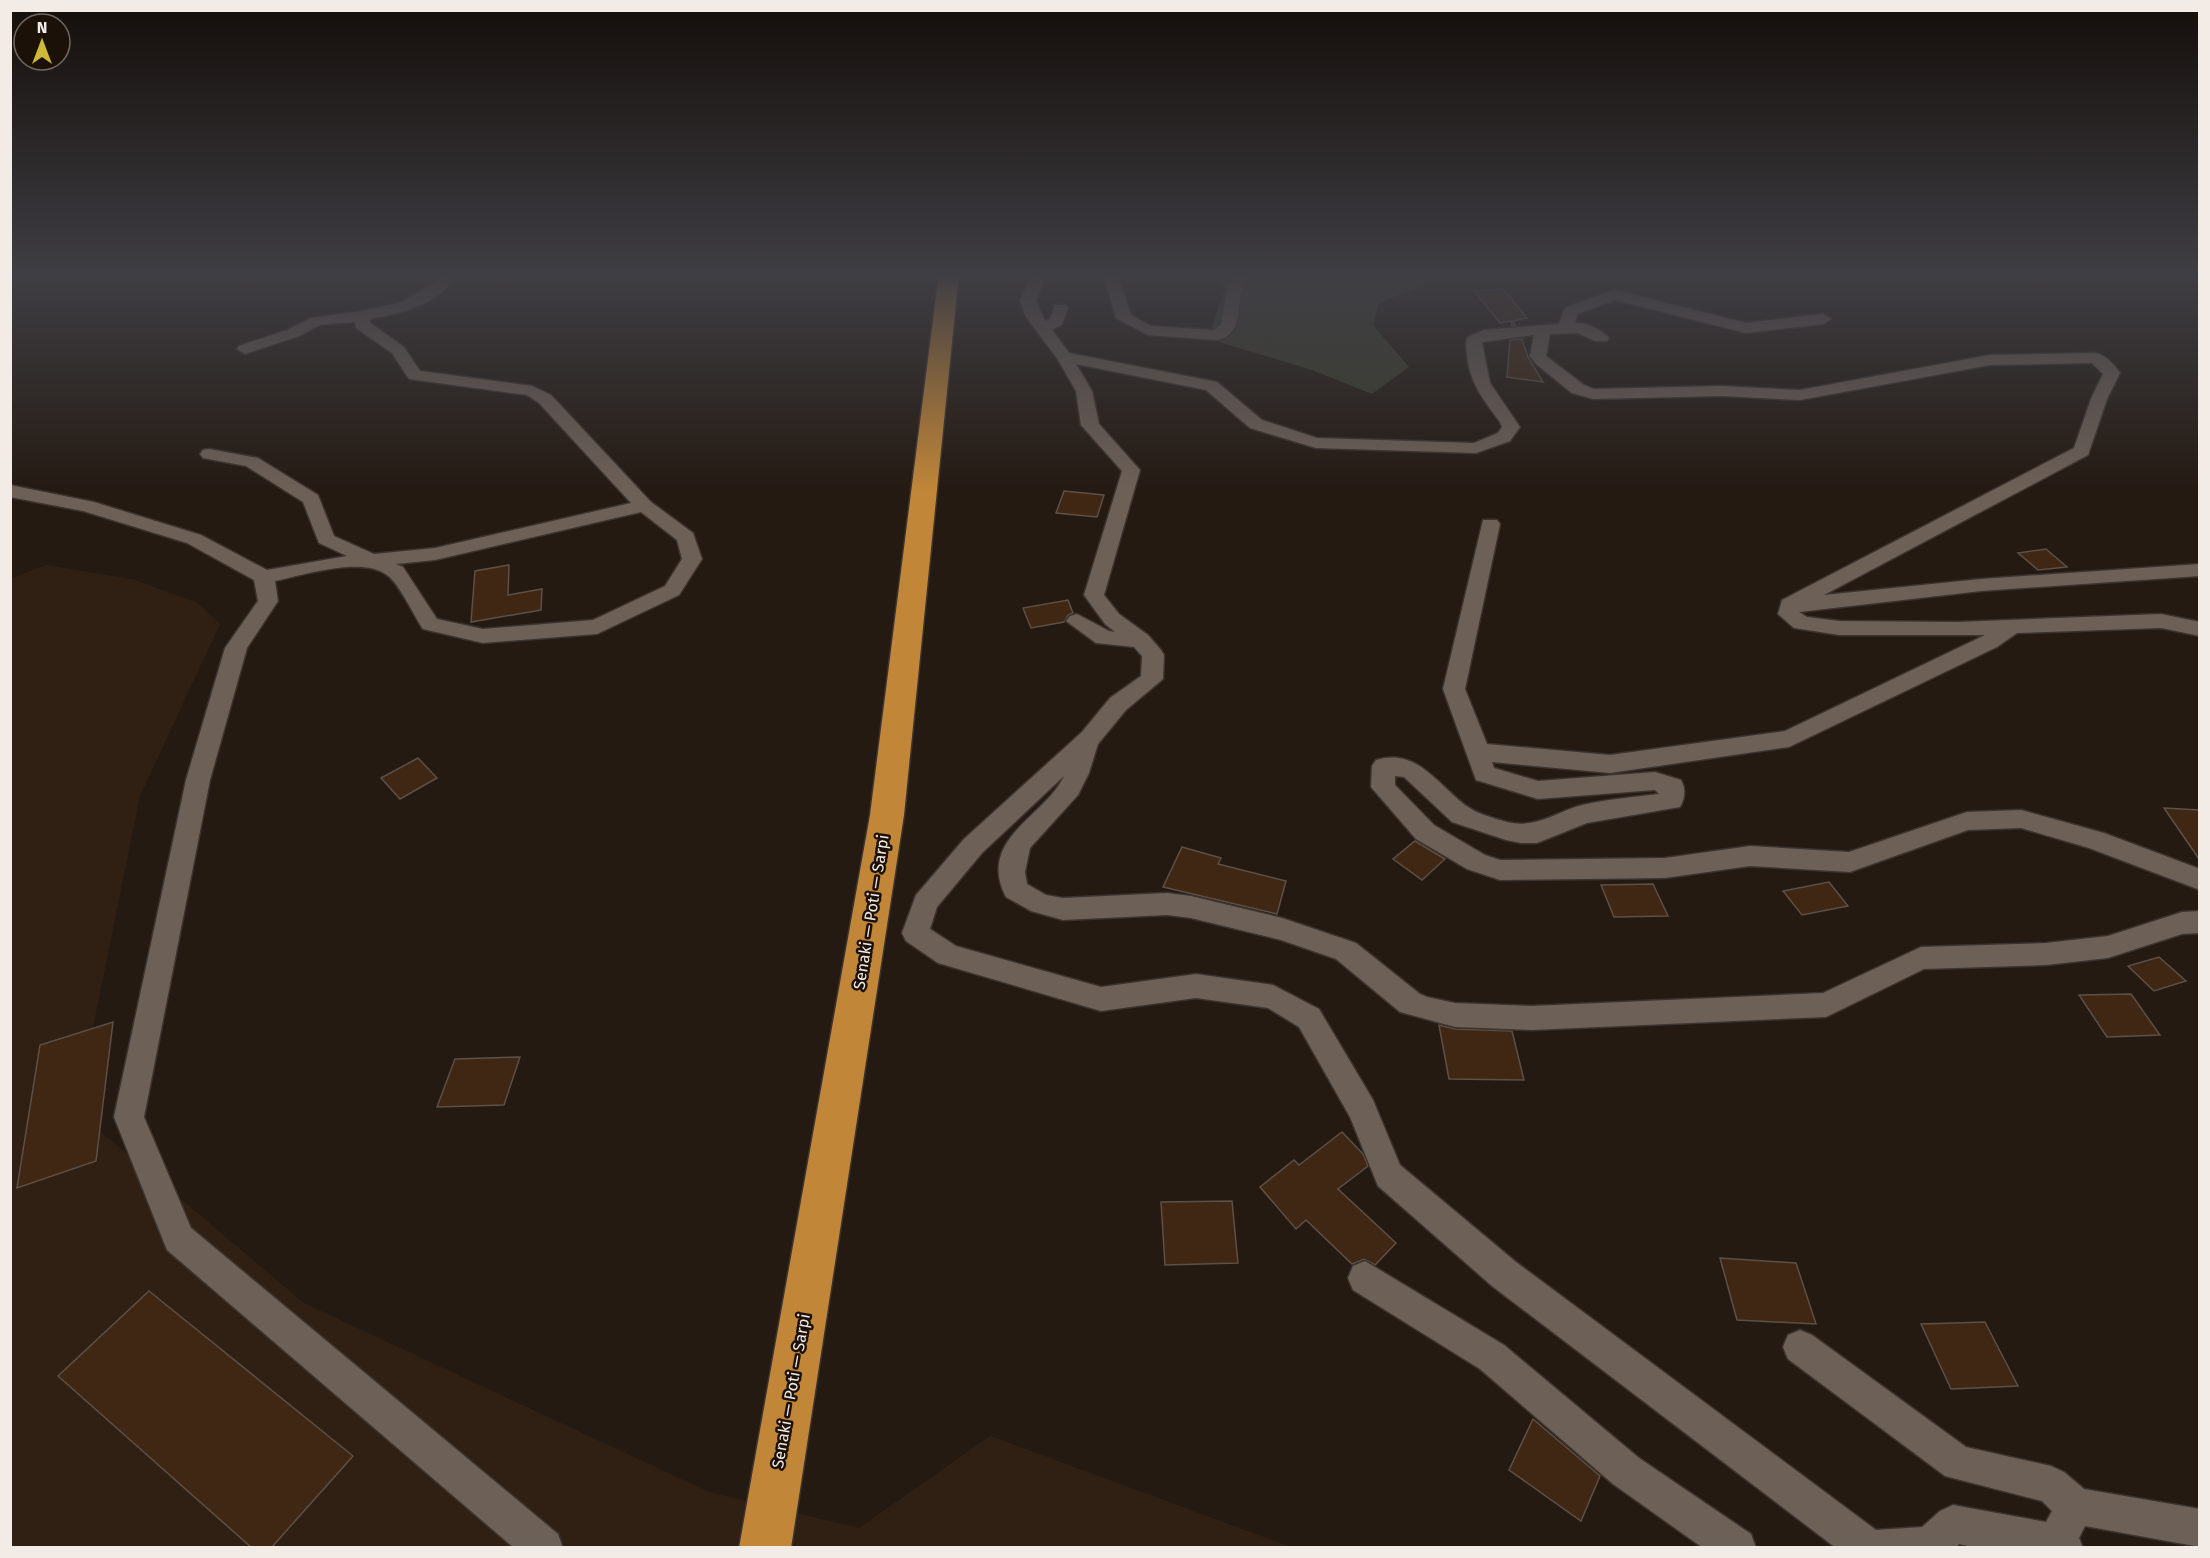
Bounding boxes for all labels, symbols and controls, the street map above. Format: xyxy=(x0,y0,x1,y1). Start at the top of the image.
north arrow xyxy=(12,12,72,72)
text: N xyxy=(37,18,47,37)
street label: Senaki — Poti — Sarpi xyxy=(849,833,893,991)
street label: Senaki — Poti — Sarpi xyxy=(768,1312,814,1470)

